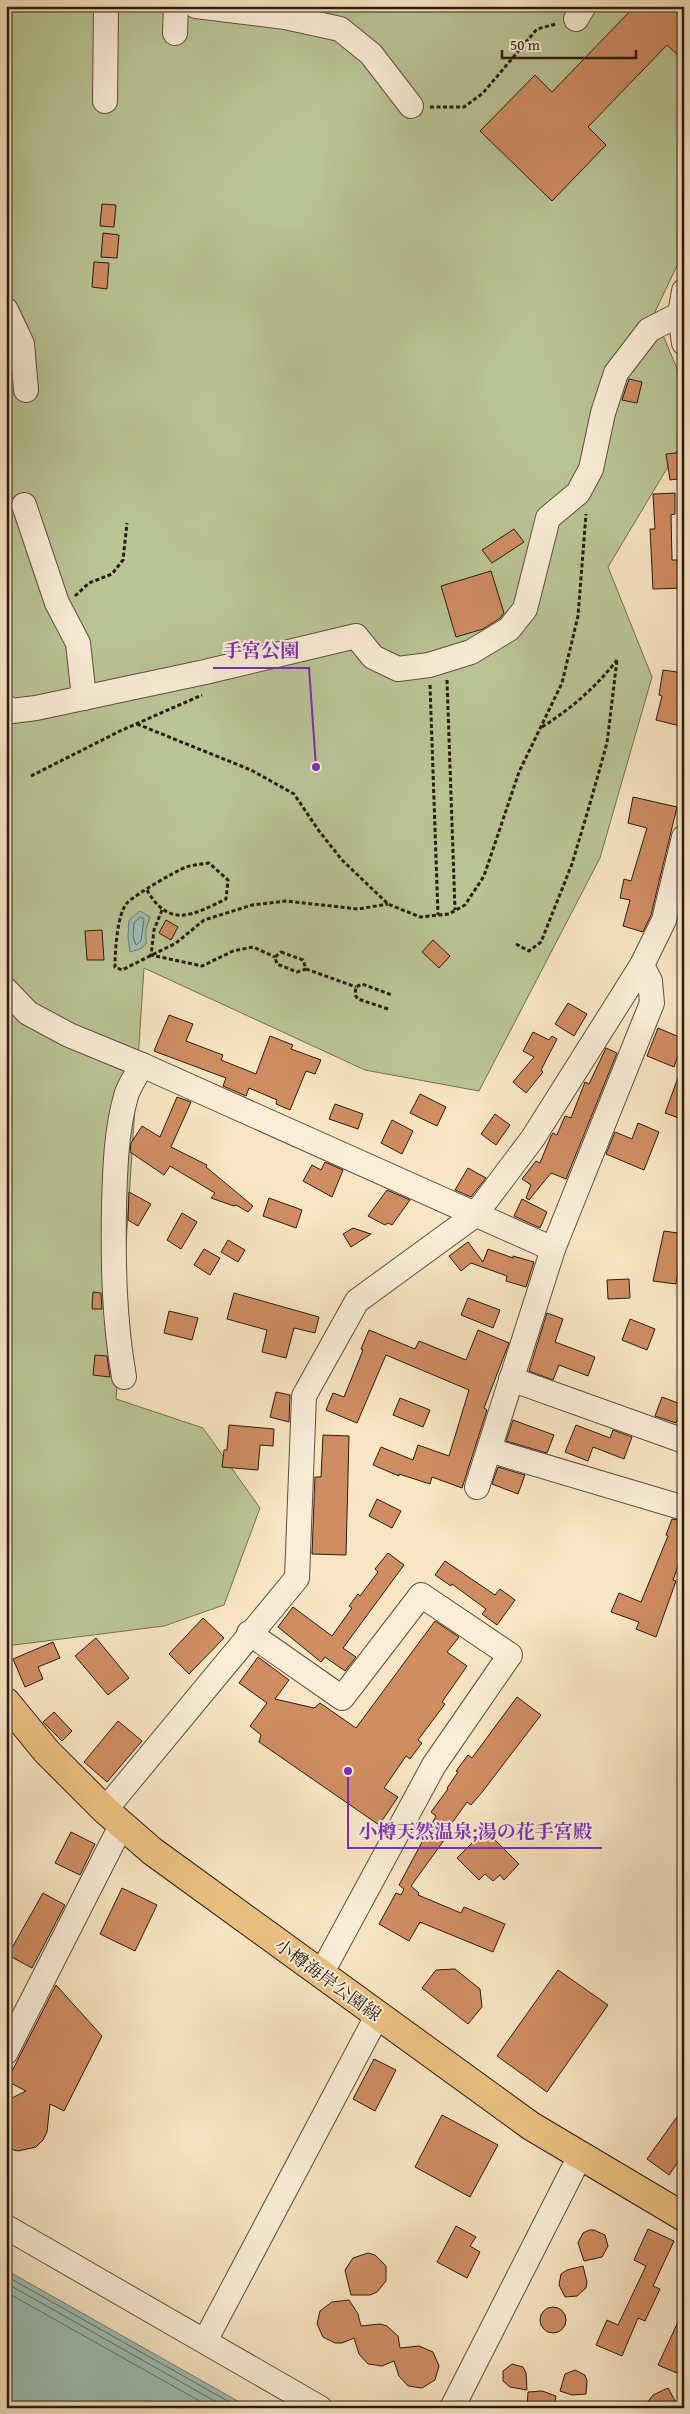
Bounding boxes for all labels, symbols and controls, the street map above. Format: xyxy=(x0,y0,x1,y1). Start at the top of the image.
scale bar xyxy=(502,28,636,60)
text: 50 m xyxy=(510,34,541,55)
callout: 手宮公園 xyxy=(213,634,309,668)
text: 手宮公園 xyxy=(223,636,299,664)
callout: 小樽天然温泉;湯の花手宮殿 xyxy=(348,1814,602,1848)
text: 小樽天然温泉;湯の花手宮殿 xyxy=(358,1817,593,1845)
street label: 小樽海岸公園線 xyxy=(269,1932,387,2028)

